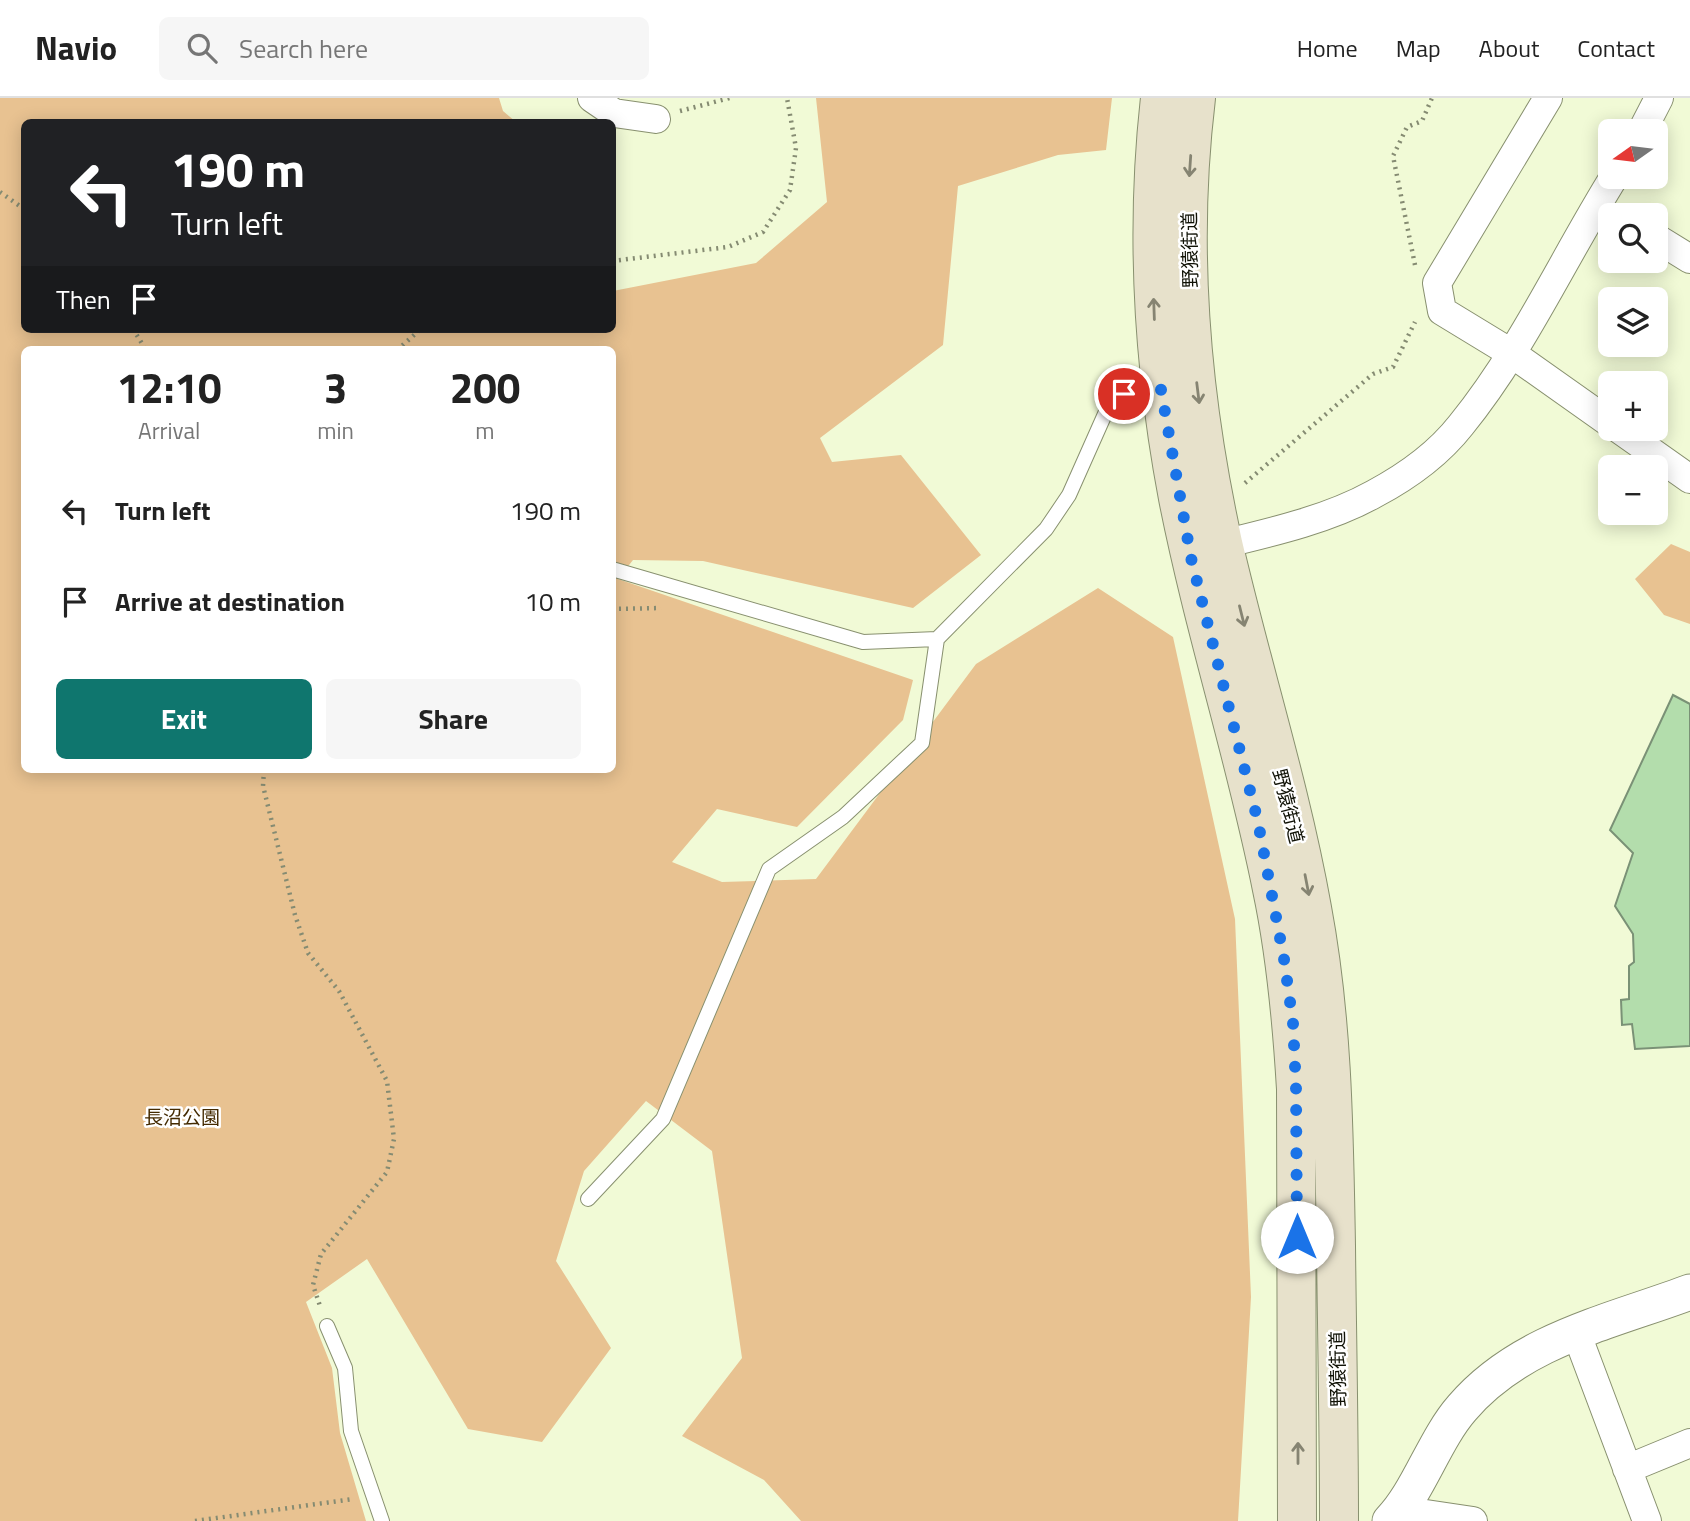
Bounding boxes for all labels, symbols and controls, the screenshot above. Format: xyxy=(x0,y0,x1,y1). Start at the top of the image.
search box xyxy=(159,17,649,80)
text: Navio xyxy=(35,23,117,73)
icon: search xyxy=(183,29,221,67)
text: Search here xyxy=(239,29,368,68)
text: Home xyxy=(1297,30,1358,66)
text: Map xyxy=(1396,30,1441,66)
text: About xyxy=(1479,30,1539,66)
text: Contact xyxy=(1577,30,1655,66)
north arrow xyxy=(1598,119,1668,189)
map controls xyxy=(1598,119,1668,525)
text: 190 m xyxy=(171,131,305,206)
icon: left xyxy=(56,147,147,238)
one-way arrow xyxy=(1183,154,1196,177)
text: Turn left xyxy=(171,199,283,247)
button: search xyxy=(1598,203,1668,273)
street label: 野猿街道 xyxy=(1174,212,1204,288)
text: Then xyxy=(56,280,111,319)
icon: arrive xyxy=(125,280,163,318)
button: layers xyxy=(1598,287,1668,357)
one-way arrow xyxy=(1148,298,1161,321)
text: 12:10 xyxy=(117,355,222,419)
text: 3 xyxy=(324,355,347,419)
text: 200 xyxy=(450,355,520,419)
pin xyxy=(1094,364,1154,424)
button: + xyxy=(1598,371,1668,441)
icon: arrive xyxy=(1105,375,1143,413)
one-way arrow xyxy=(1192,381,1205,404)
text: Arrival xyxy=(138,413,200,448)
text: min xyxy=(317,413,354,448)
text: m xyxy=(475,413,495,448)
button: − xyxy=(1598,455,1668,525)
text: Turn left xyxy=(115,491,210,530)
text: 190 m xyxy=(510,491,581,530)
icon: left xyxy=(56,492,94,530)
text: Arrive at destination xyxy=(115,582,345,621)
text: 10 m xyxy=(524,582,581,621)
icon: arrive xyxy=(56,583,94,621)
one-way arrow xyxy=(1236,604,1249,627)
button: Exit xyxy=(56,679,312,759)
button: Share xyxy=(326,679,581,759)
street label: 野猿街道 xyxy=(1266,766,1312,846)
one-way arrow xyxy=(1301,873,1315,896)
park label: 長沼公園 xyxy=(144,1102,220,1131)
position arrow xyxy=(1260,1200,1334,1274)
street label: 野猿街道 xyxy=(1322,1331,1352,1407)
one-way arrow xyxy=(1291,1442,1305,1465)

